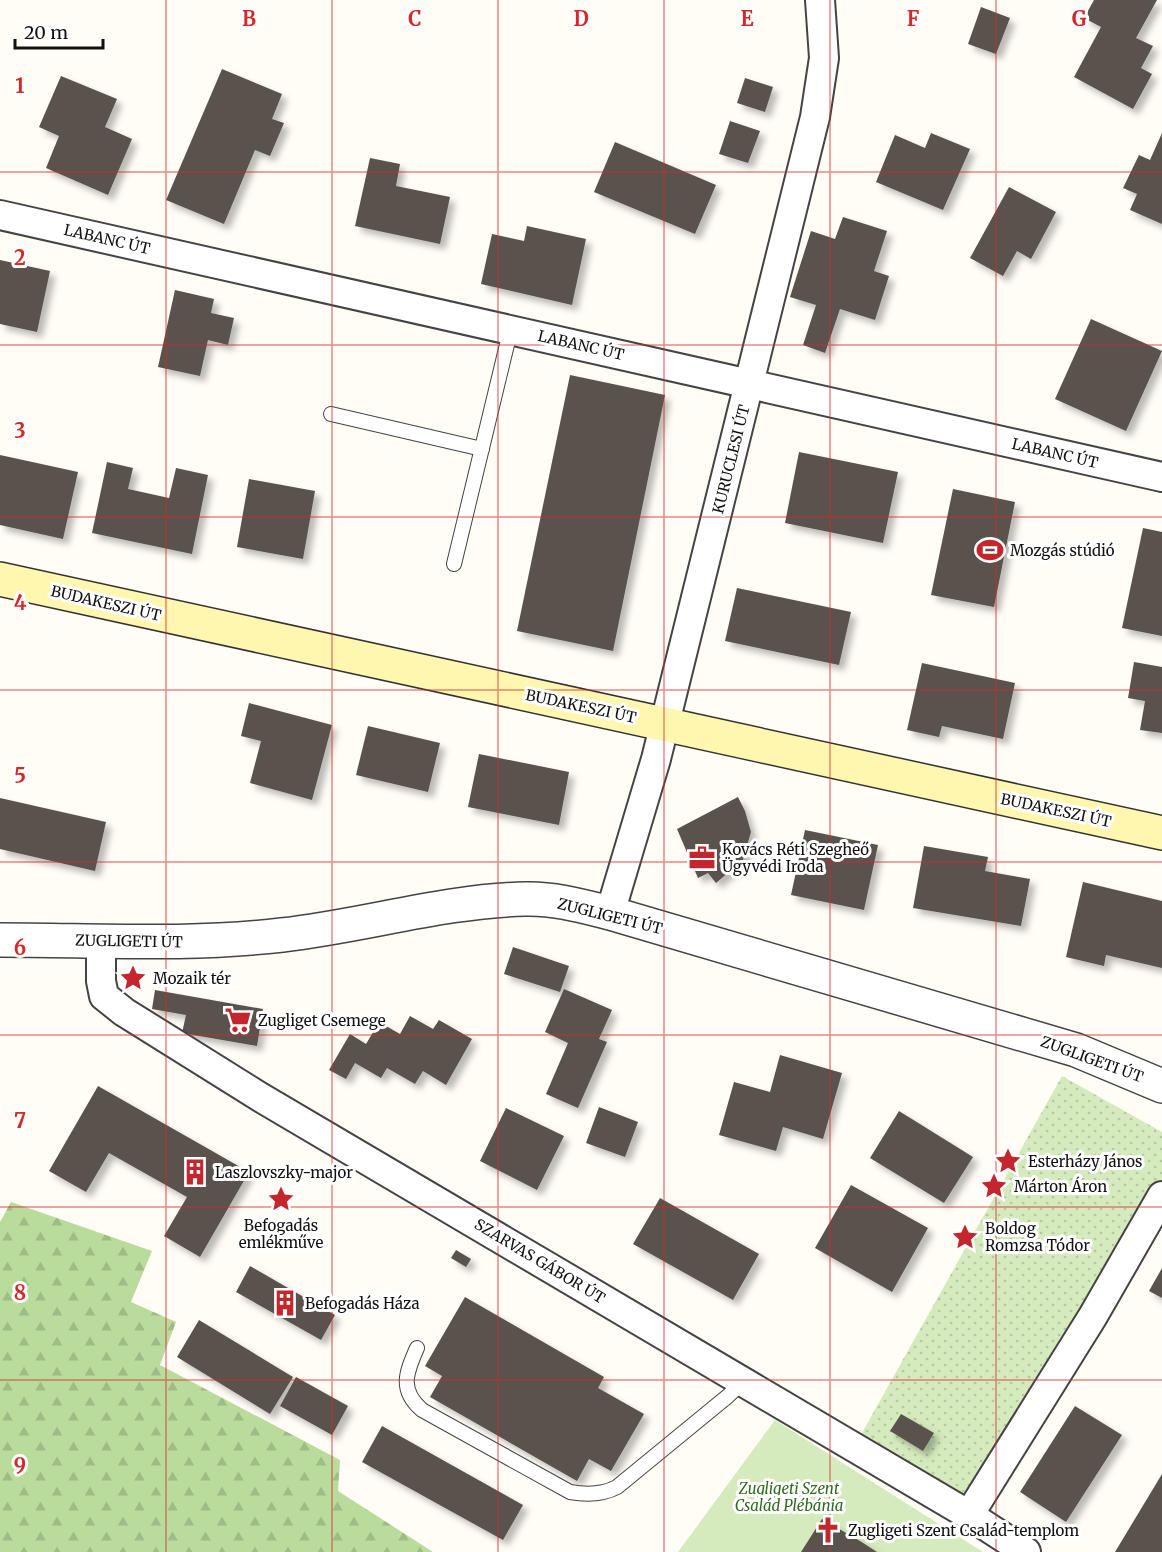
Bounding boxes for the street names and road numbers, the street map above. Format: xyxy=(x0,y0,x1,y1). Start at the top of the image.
street label: LABANC ÚT xyxy=(62,219,153,258)
street label: LABANC ÚT xyxy=(536,325,627,364)
street label: KURUCLESI ÚT xyxy=(707,402,754,515)
street label: LABANC ÚT xyxy=(1010,433,1101,472)
street label: BUDAKESZI ÚT xyxy=(49,580,164,625)
street label: BUDAKESZI ÚT xyxy=(524,684,639,727)
street label: BUDAKESZI ÚT xyxy=(999,788,1114,831)
street label: ZUGLIGETI ÚT xyxy=(555,893,665,938)
street label: ZUGLIGETI ÚT xyxy=(75,930,184,951)
street label: ZUGLIGETI ÚT xyxy=(1038,1031,1147,1087)
street label: SZARVAS GÁBOR ÚT xyxy=(471,1214,610,1308)

